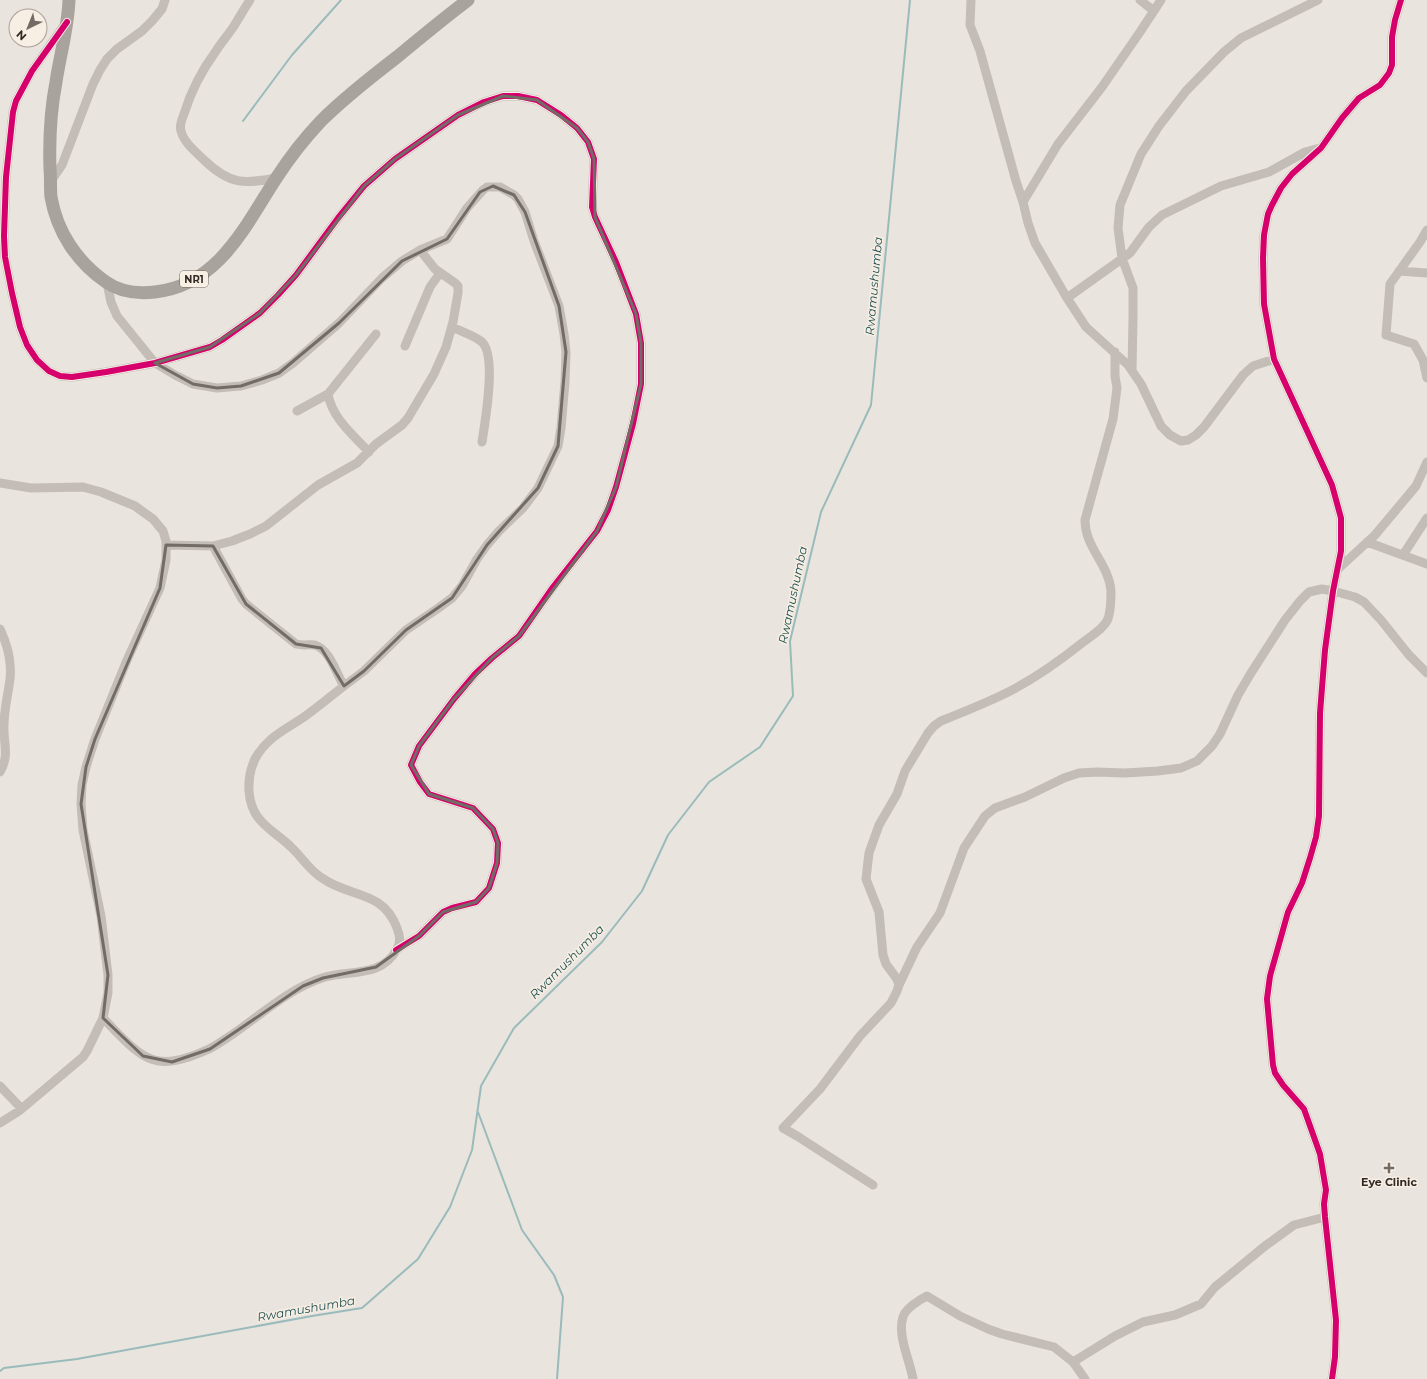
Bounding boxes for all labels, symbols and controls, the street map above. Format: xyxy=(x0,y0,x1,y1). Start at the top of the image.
north arrow xyxy=(8,8,48,48)
text: N xyxy=(13,27,29,43)
water label: Rwamushumba xyxy=(862,236,885,336)
road number: NR1 xyxy=(180,271,208,287)
water label: Rwamushumba xyxy=(775,545,810,645)
water label: Rwamushumba xyxy=(526,921,607,1002)
marker: Eye Clinic xyxy=(1383,1162,1395,1174)
place label: Eye Clinic xyxy=(1361,1175,1417,1189)
water label: Rwamushumba xyxy=(256,1293,356,1324)

